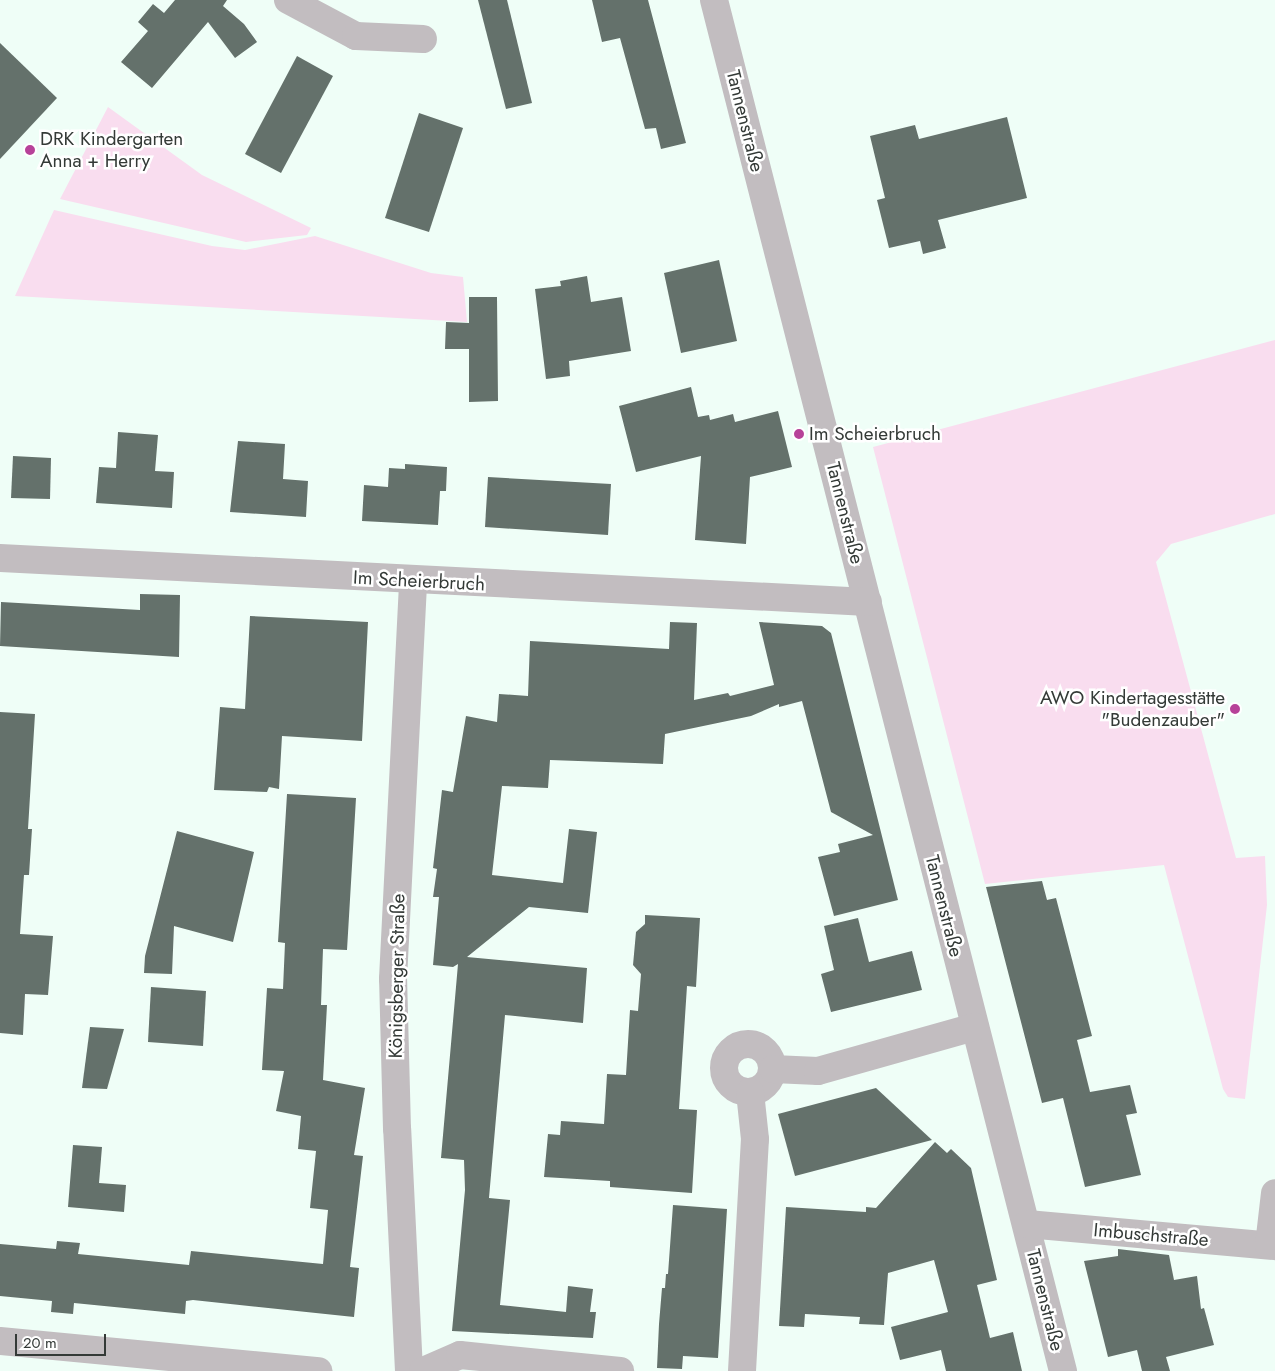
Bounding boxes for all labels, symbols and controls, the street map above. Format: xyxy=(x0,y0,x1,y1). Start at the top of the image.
street label: Tannenstraße xyxy=(721,68,769,174)
place label: DRK Kindergarten Anna + Herry xyxy=(40,128,183,172)
marker: DRK Kindergarten Anna + Herry xyxy=(24,144,36,156)
place label: Im Scheierbruch xyxy=(809,423,941,445)
marker: Im Scheierbruch xyxy=(793,428,805,440)
street label: Tannenstraße xyxy=(821,460,869,566)
street label: Im Scheierbruch xyxy=(352,566,486,596)
place label: AWO Kindertagesstätte "Budenzauber" xyxy=(1040,687,1225,731)
marker: AWO Kindertagesstätte "Budenzauber" xyxy=(1229,703,1241,715)
street label: Tannenstraße xyxy=(920,853,968,959)
street label: Königsberger Straße xyxy=(384,893,410,1059)
street label: Imbuschstraße xyxy=(1093,1219,1209,1251)
street label: Tannenstraße xyxy=(1021,1247,1069,1353)
scale bar xyxy=(18,1324,109,1356)
text: 20 m xyxy=(23,1332,57,1354)

